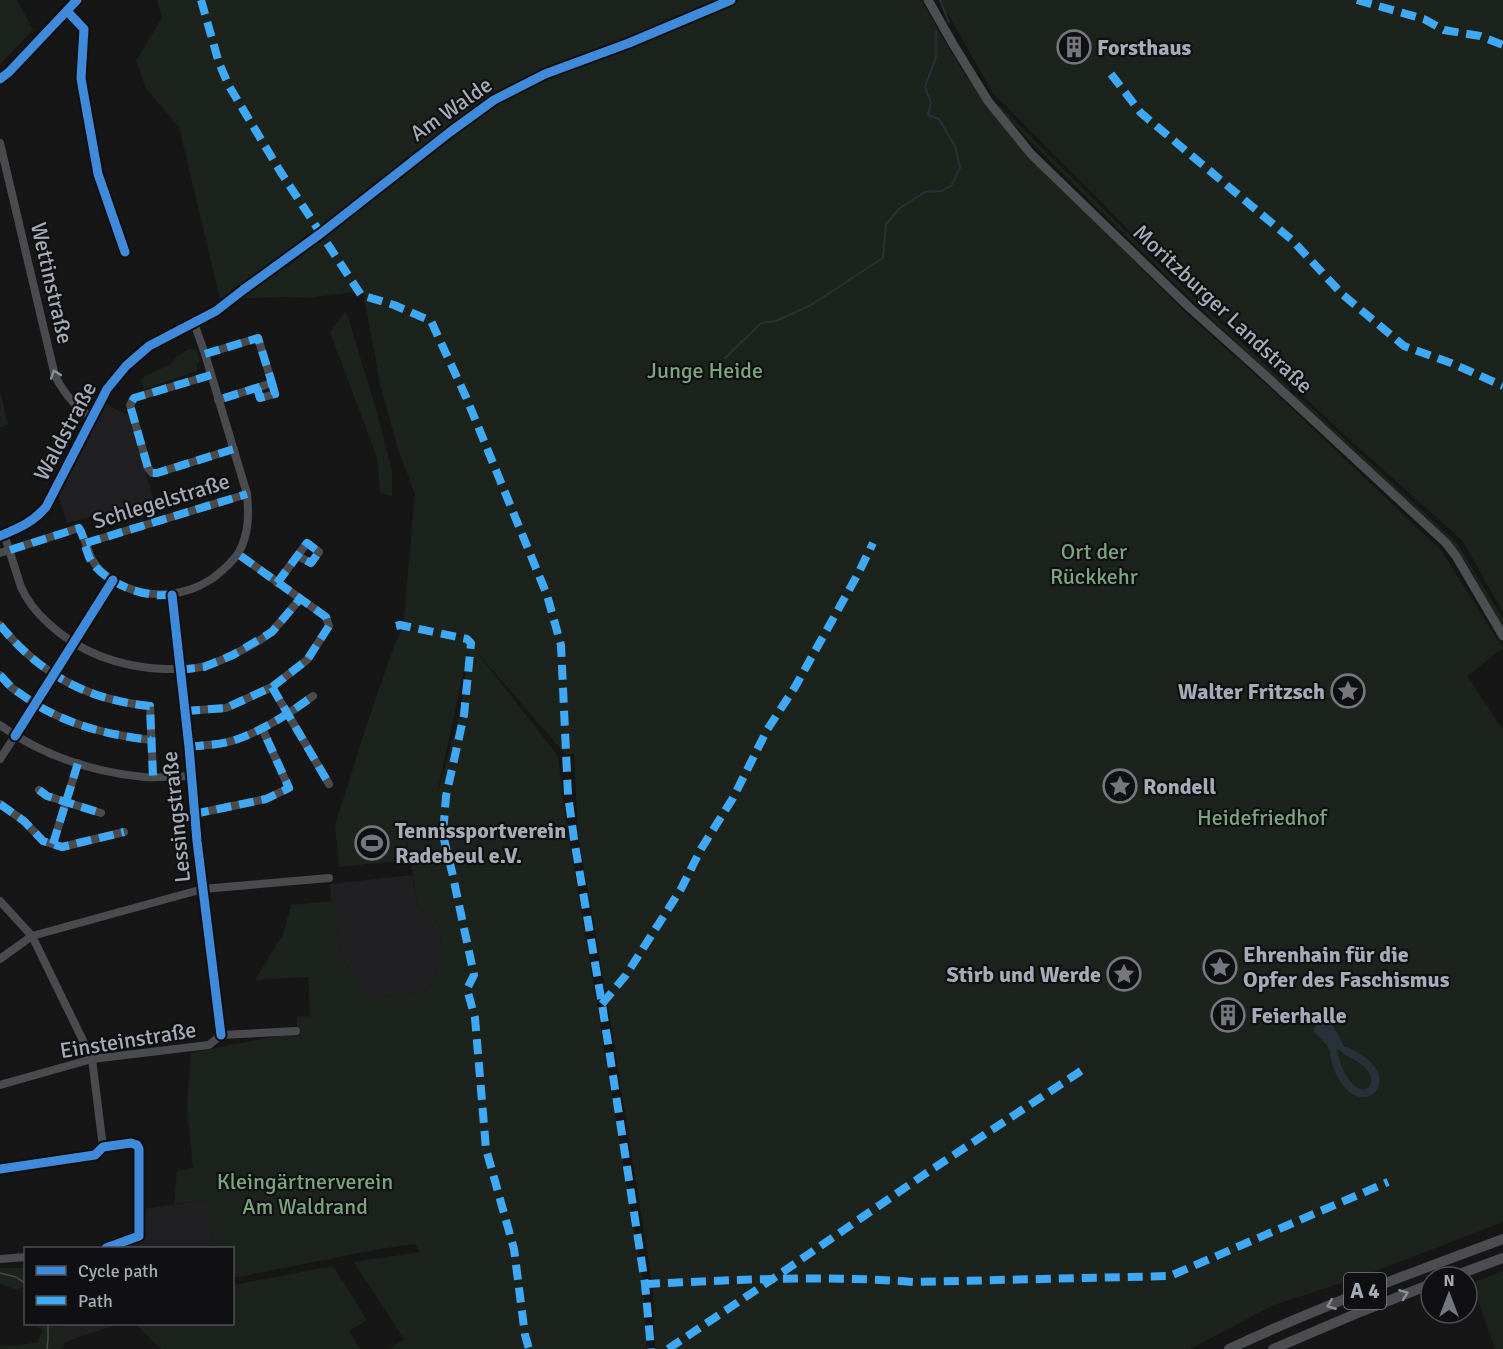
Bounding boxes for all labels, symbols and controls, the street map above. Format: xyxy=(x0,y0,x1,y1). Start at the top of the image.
building icon: Forsthaus xyxy=(1056,29,1092,65)
place label: Forsthaus xyxy=(1097,34,1192,61)
street label: Am Walde xyxy=(405,71,497,147)
street label: Moritzburger Landstraße xyxy=(1128,219,1318,399)
street label: Wettinstraße xyxy=(25,220,79,346)
park label: Junge Heide xyxy=(647,357,763,384)
one-way arrow xyxy=(50,369,63,379)
street label: Waldstraße xyxy=(28,377,102,485)
street label: Schlegelstraße xyxy=(89,467,233,535)
park label: Ort der Rückkehr xyxy=(1050,538,1138,590)
place icon: Walter Fritzsch xyxy=(1330,673,1366,709)
place label: Walter Fritzsch xyxy=(1178,678,1325,705)
street label: Lessingstraße xyxy=(156,750,196,884)
place icon: Rondell xyxy=(1102,768,1138,804)
place label: Rondell xyxy=(1143,773,1216,800)
park label: Heidefriedhof xyxy=(1197,804,1329,831)
place label: Tennissportverein Radebeul e.V. xyxy=(395,817,566,869)
sports icon: Tennissportverein Radebeul e.V. xyxy=(354,825,390,861)
place label: Ehrenhain für die Opfer des Faschismus xyxy=(1243,941,1450,993)
place icon: Ehrenhain für die Opfer des Faschismus xyxy=(1202,949,1238,985)
place icon: Stirb und Werde xyxy=(1106,956,1142,992)
place label: Stirb und Werde xyxy=(947,961,1101,988)
building icon: Feierhalle xyxy=(1210,997,1246,1033)
place label: Feierhalle xyxy=(1251,1002,1347,1029)
street label: Einsteinstraße xyxy=(58,1016,198,1064)
park label: Kleingärtnerverein Am Waldrand xyxy=(217,1168,393,1220)
legend xyxy=(24,1247,234,1325)
text: Cycle path xyxy=(78,1260,158,1282)
north arrow xyxy=(1419,1265,1479,1325)
text: N xyxy=(1443,1271,1455,1291)
road number: A 4 xyxy=(1344,1273,1386,1309)
one-way arrow xyxy=(1398,1289,1409,1302)
text: Path xyxy=(78,1290,113,1312)
one-way arrow xyxy=(1326,1298,1337,1310)

